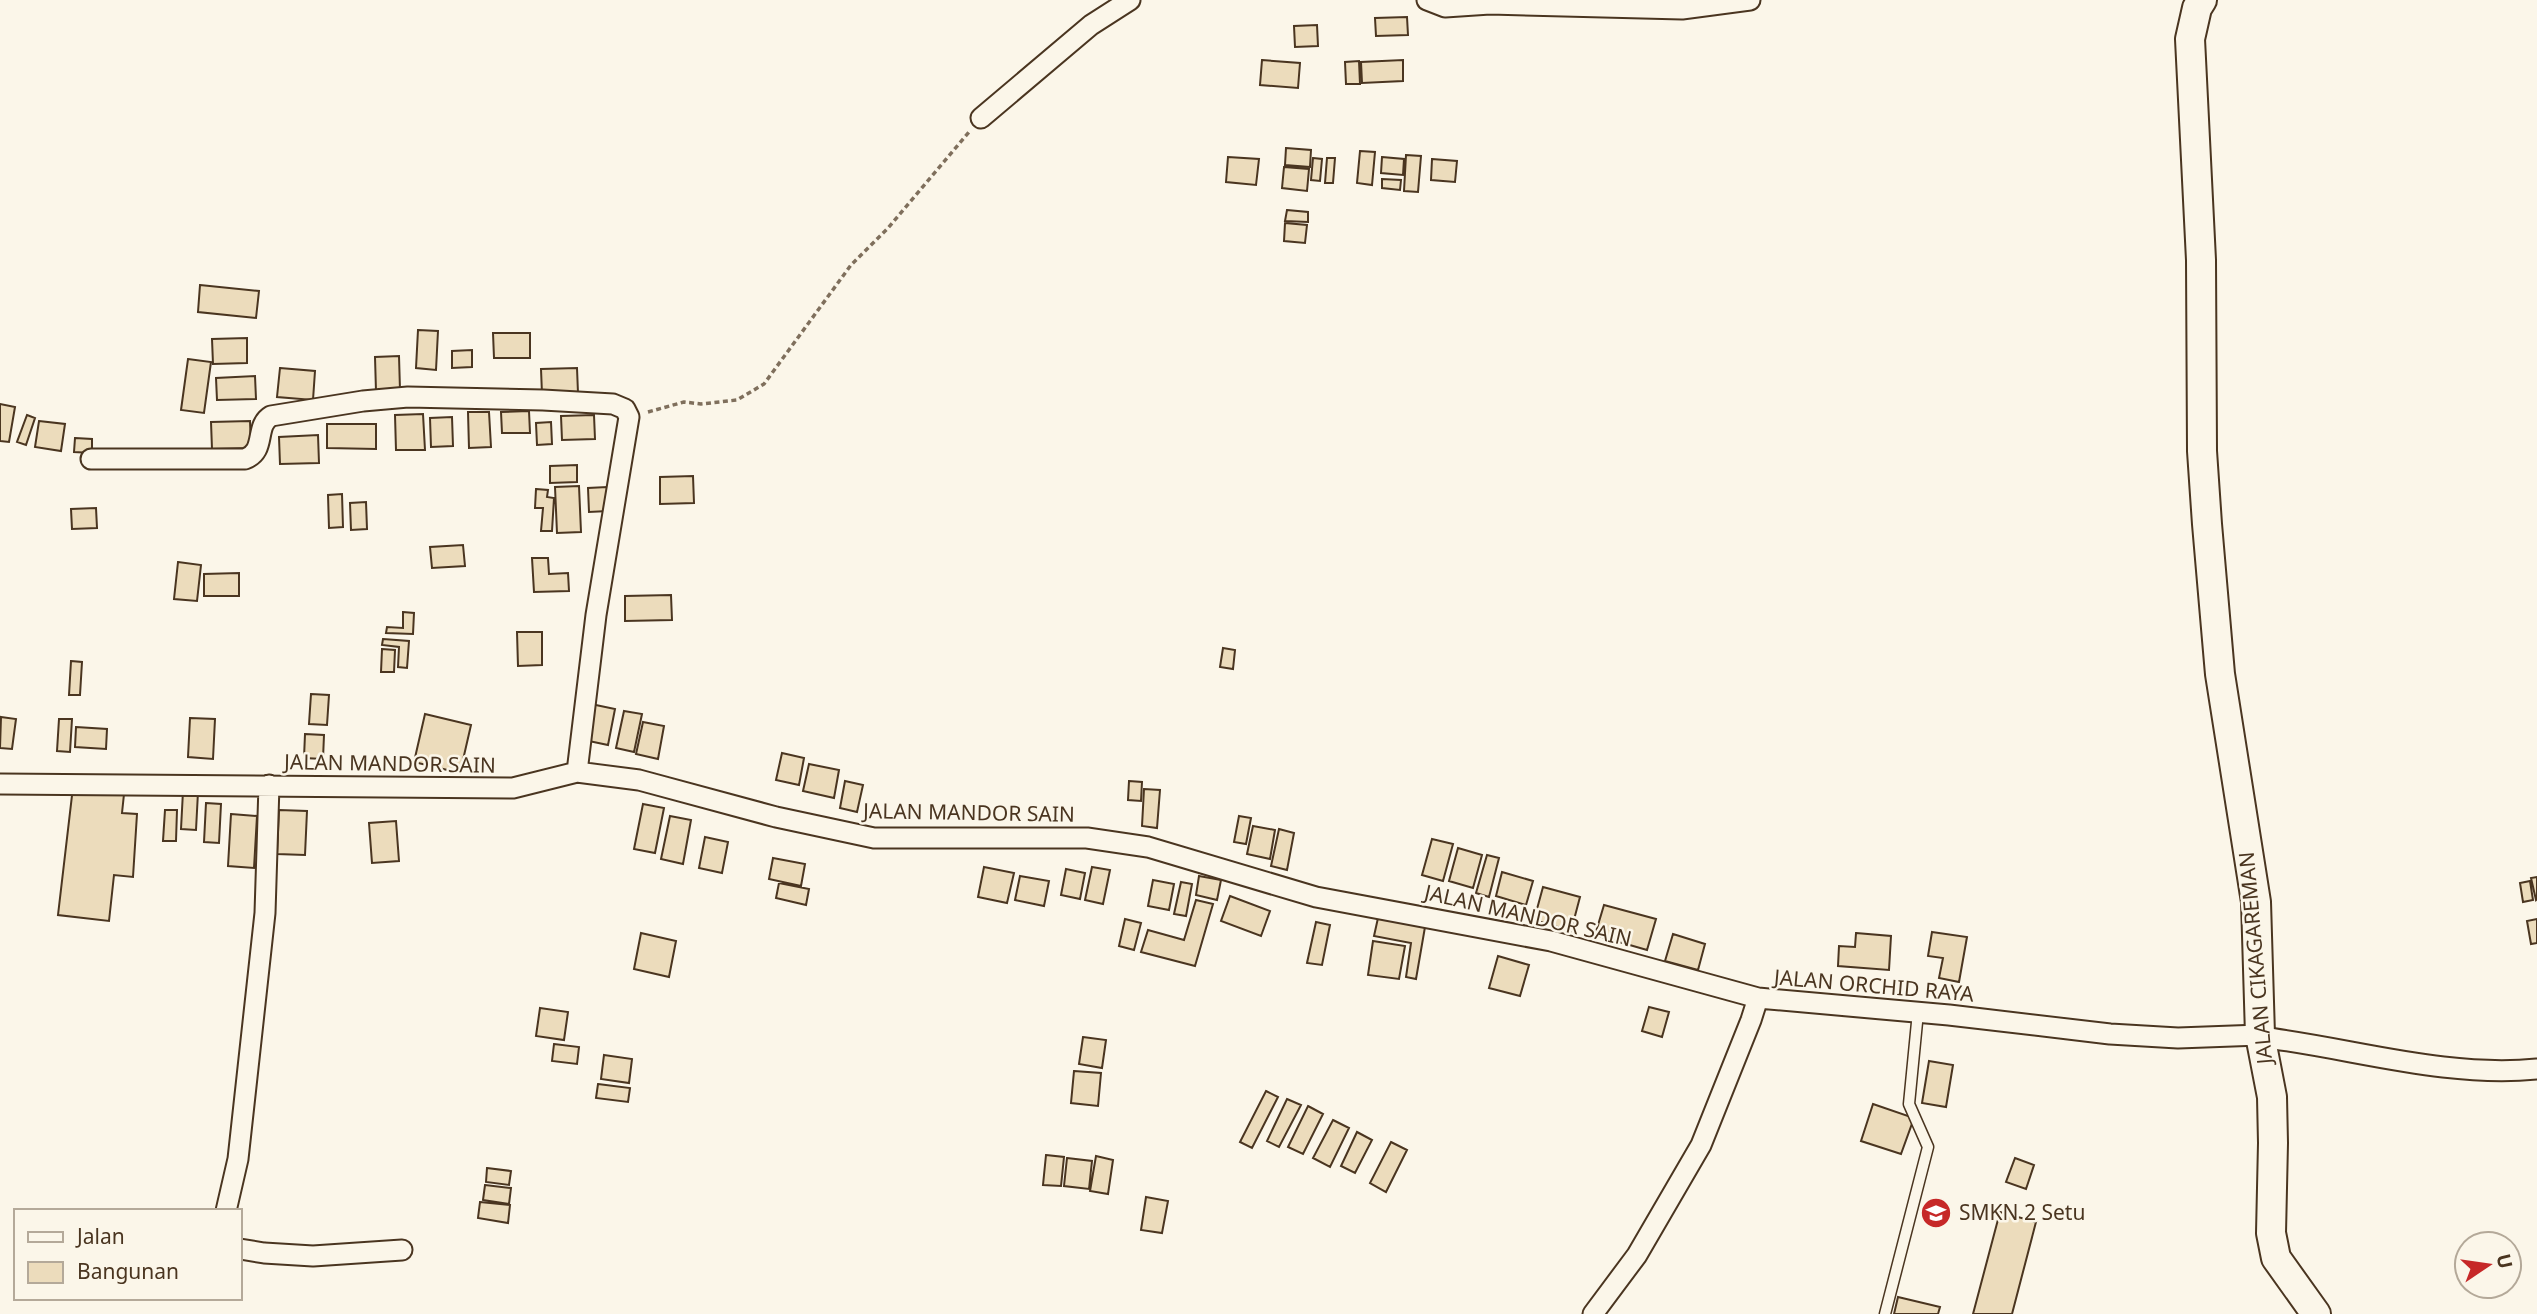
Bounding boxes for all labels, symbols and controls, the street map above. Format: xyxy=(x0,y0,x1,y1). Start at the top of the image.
street label: JALAN MANDOR SAIN xyxy=(282,747,496,779)
street label: JALAN MANDOR SAIN xyxy=(861,796,1075,828)
street label: JALAN CIKAGAREMAN xyxy=(2232,851,2278,1068)
street label: JALAN MANDOR SAIN xyxy=(1420,877,1635,952)
street label: JALAN ORCHID RAYA xyxy=(1771,962,1976,1008)
school or university icon: SMKN 2 Setu xyxy=(1919,1196,1953,1230)
place label: SMKN 2 Setu xyxy=(1959,1198,2085,1226)
legend xyxy=(14,1209,242,1300)
text: Jalan xyxy=(75,1222,125,1250)
north arrow xyxy=(2453,1230,2523,1300)
text: U xyxy=(2490,1251,2519,1271)
text: Bangunan xyxy=(77,1257,179,1285)

